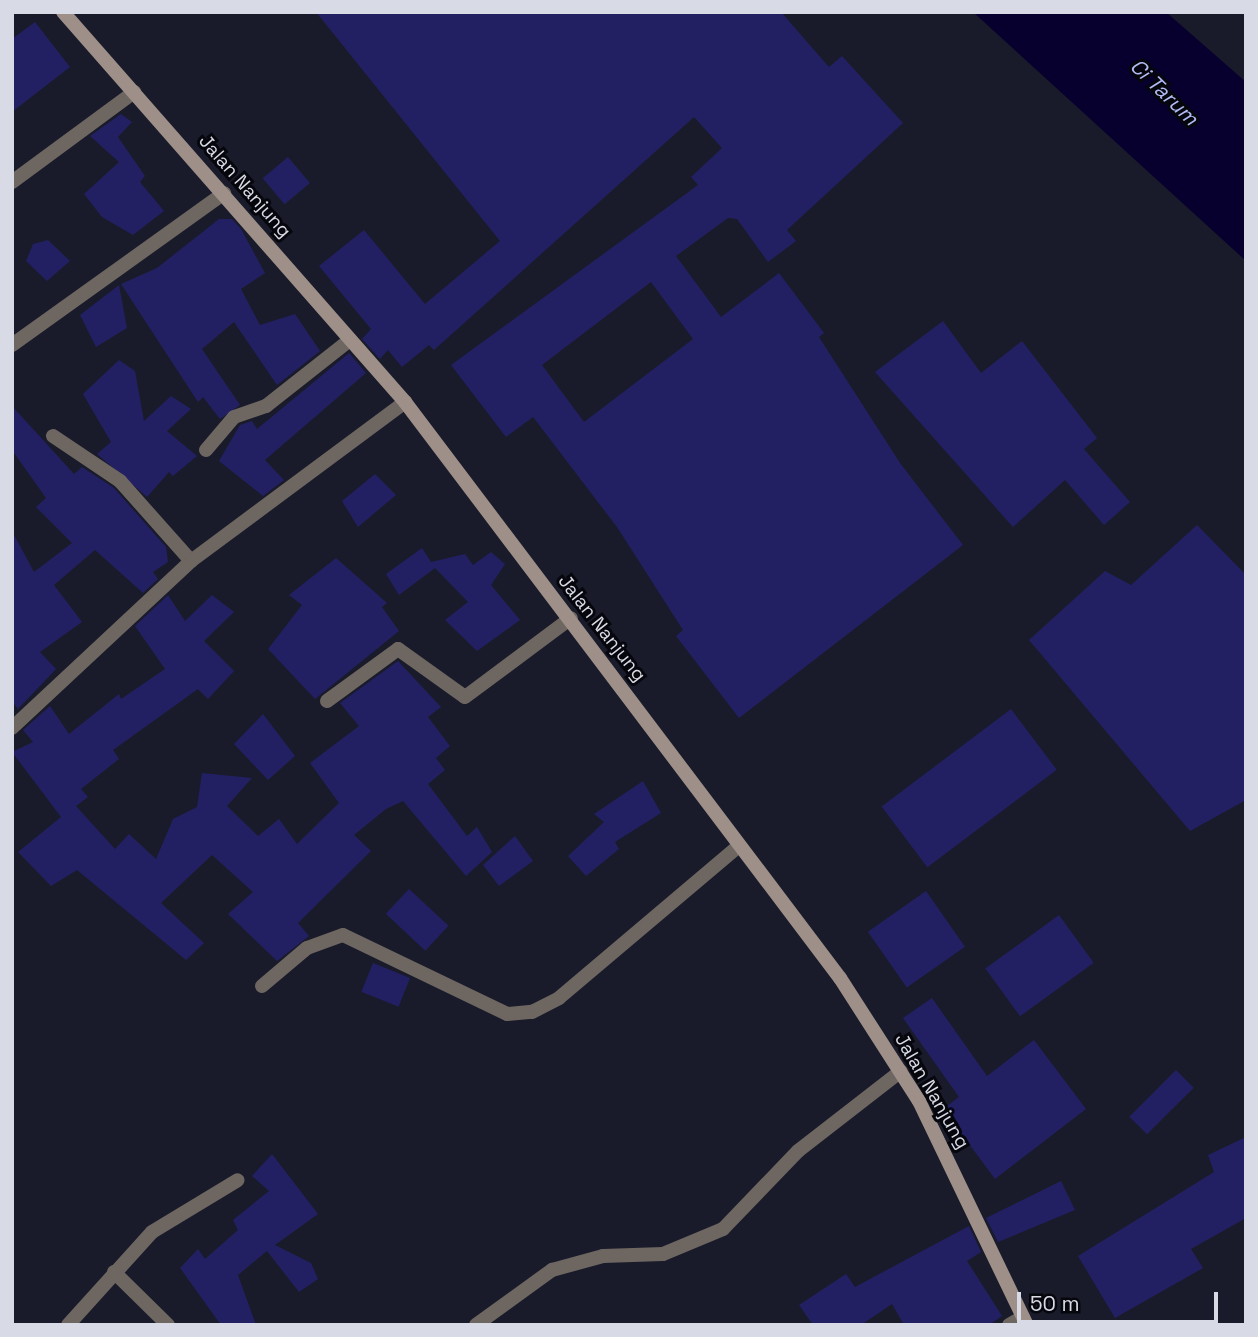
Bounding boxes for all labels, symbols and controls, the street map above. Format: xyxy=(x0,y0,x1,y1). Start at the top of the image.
water label: Ci Tarum xyxy=(1125,53,1203,131)
street label: Jalan Nanjung xyxy=(194,130,296,242)
street label: Jalan Nanjung xyxy=(553,570,651,686)
street label: Jalan Nanjung xyxy=(890,1029,974,1153)
scale bar xyxy=(1020,1278,1221,1322)
text: 50 m xyxy=(1030,1290,1080,1317)

